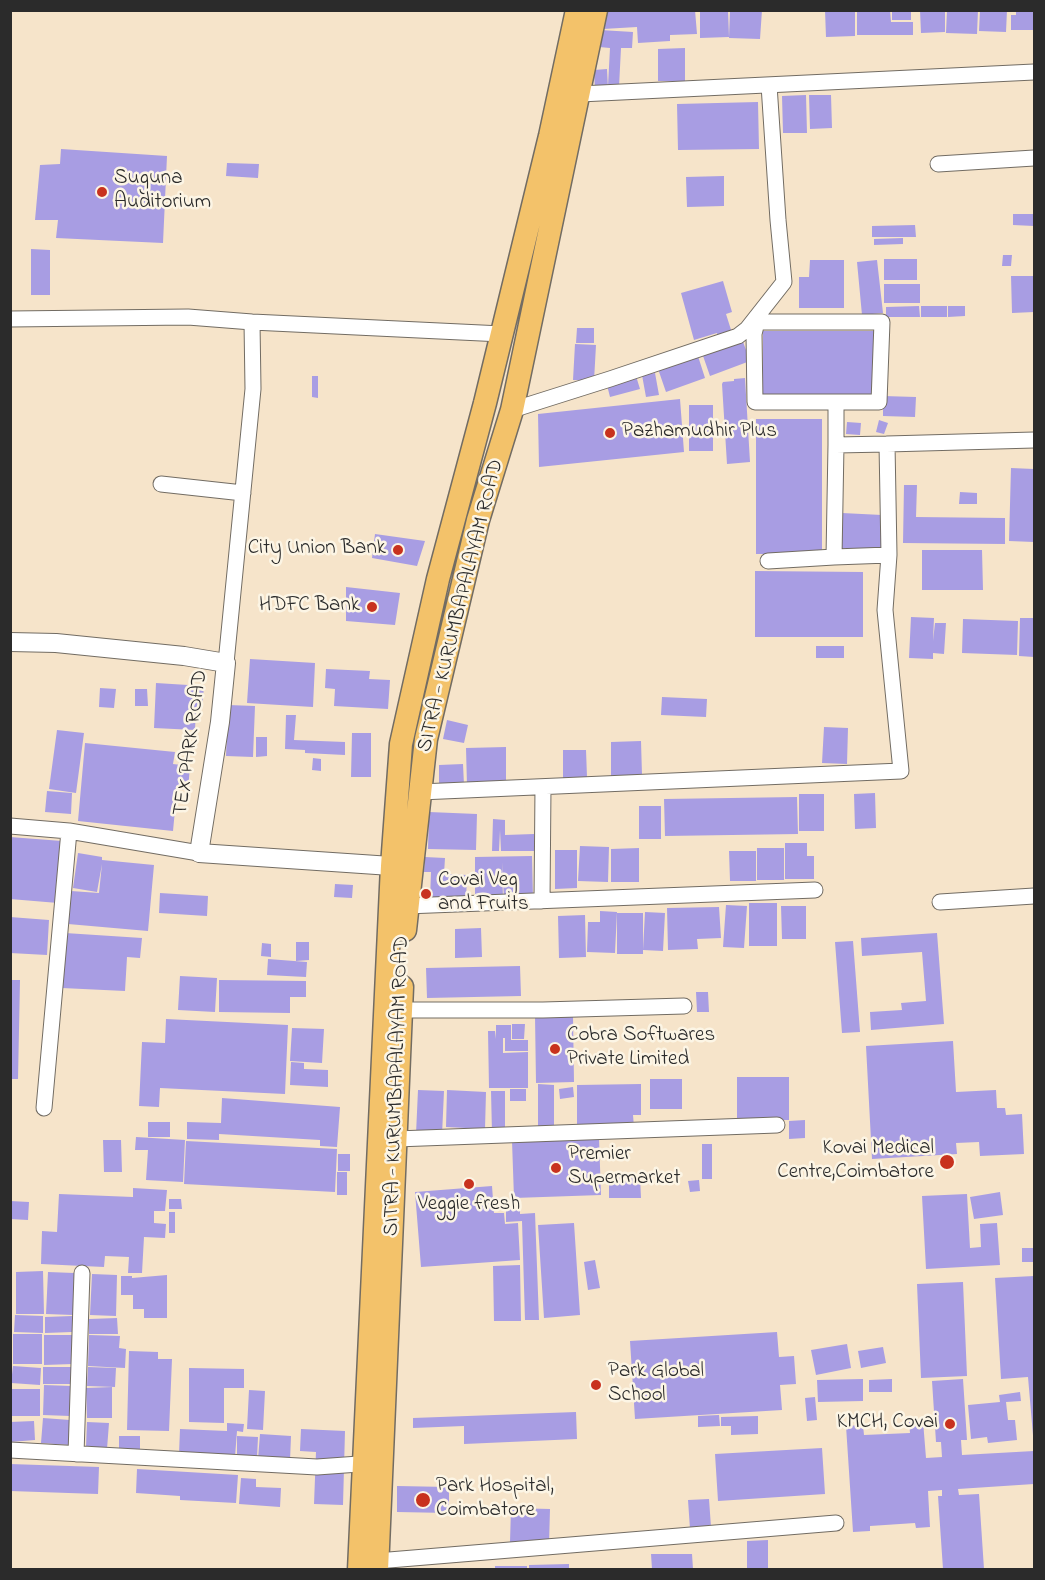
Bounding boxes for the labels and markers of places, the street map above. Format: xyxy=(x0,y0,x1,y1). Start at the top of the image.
place label: Suguna Auditorium xyxy=(114,167,211,217)
marker: Suguna Auditorium xyxy=(95,185,109,199)
place label: Pazhamudhir Plus xyxy=(622,420,777,446)
marker: Pazhamudhir Plus xyxy=(603,426,617,440)
place label: City Union Bank xyxy=(248,537,386,563)
marker: City Union Bank xyxy=(391,543,405,557)
place label: HDFC Bank xyxy=(259,594,360,620)
marker: HDFC Bank xyxy=(365,600,379,614)
place label: Covai Veg and Fruits xyxy=(438,869,529,919)
marker: Covai Veg and Fruits xyxy=(419,887,433,901)
place label: Cobra Softwares Private Limited xyxy=(567,1024,715,1074)
marker: Cobra Softwares Private Limited xyxy=(548,1042,562,1056)
place label: Kovai Medical Centre,Coimbatore xyxy=(777,1137,934,1187)
place label: Premier Supermarket xyxy=(568,1143,681,1193)
marker: Kovai Medical Centre,Coimbatore xyxy=(938,1153,956,1171)
marker: Premier Supermarket xyxy=(549,1161,563,1175)
marker: Veggie fresh xyxy=(462,1177,476,1191)
place label: Veggie fresh xyxy=(418,1193,520,1219)
place label: Park Global School xyxy=(608,1360,704,1410)
marker: Park Global School xyxy=(589,1378,603,1392)
place label: KMCH, Covai xyxy=(837,1411,938,1437)
marker: KMCH, Covai xyxy=(943,1417,957,1431)
place label: Park Hospital, Coimbatore xyxy=(436,1475,554,1525)
marker: Park Hospital, Coimbatore xyxy=(414,1491,432,1509)

